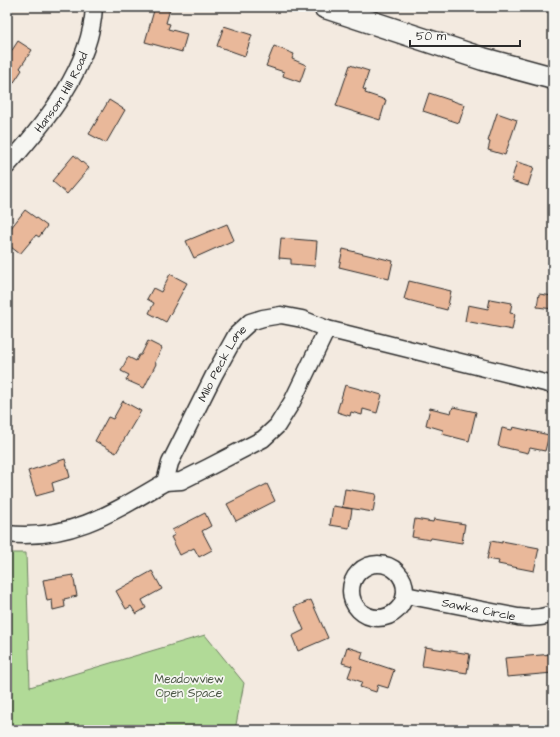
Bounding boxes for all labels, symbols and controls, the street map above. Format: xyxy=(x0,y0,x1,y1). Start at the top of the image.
scale bar xyxy=(410,22,520,48)
text: 50 m xyxy=(416,28,447,45)
street label: Hansom Hill Road xyxy=(30,50,92,136)
street label: Milo Peck Lane xyxy=(193,321,251,405)
street label: Sawka Circle xyxy=(440,594,517,625)
park label: Meadowview Open Space xyxy=(154,671,224,702)

